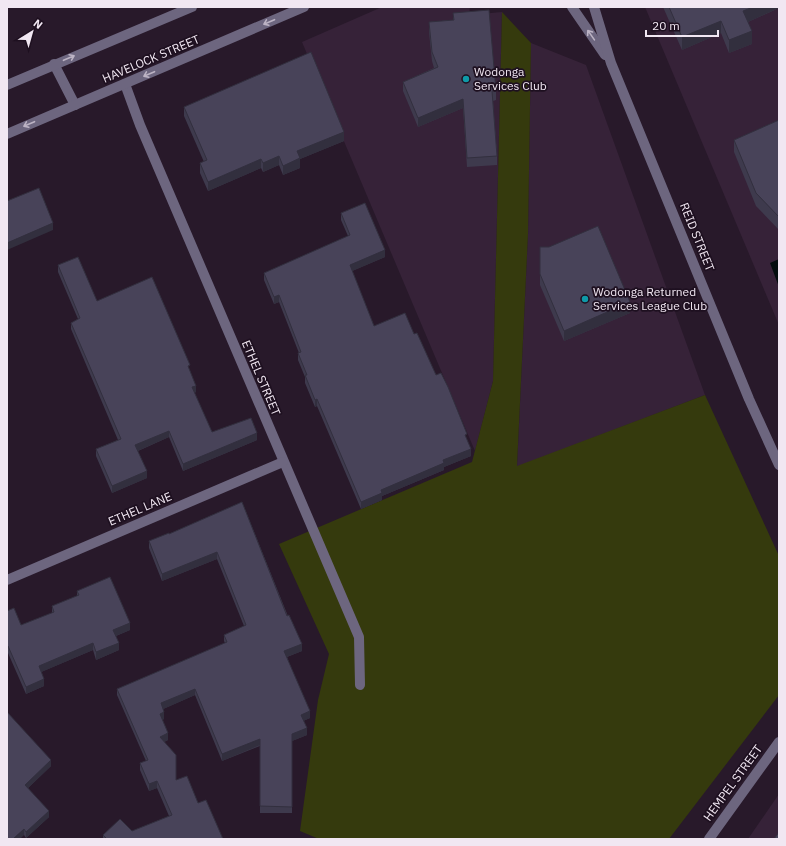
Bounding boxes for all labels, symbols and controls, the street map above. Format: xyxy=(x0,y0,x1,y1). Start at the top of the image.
north arrow xyxy=(12,12,52,52)
scale bar xyxy=(646,12,718,38)
text: N xyxy=(31,16,45,32)
text: 20 m xyxy=(652,18,680,33)
one-way arrow xyxy=(263,19,275,27)
one-way arrow xyxy=(587,29,595,41)
street label: HAVELOCK STREET xyxy=(100,31,202,86)
one-way arrow xyxy=(62,54,74,61)
place label: Wodonga Services Club xyxy=(474,64,547,93)
one-way arrow xyxy=(144,70,156,78)
marker: Wodonga Services Club xyxy=(461,74,471,84)
one-way arrow xyxy=(24,121,36,129)
street label: REID STREET xyxy=(677,200,718,273)
place label: Wodonga Returned Services League Club xyxy=(593,284,707,313)
marker: Wodonga Returned Services League Club xyxy=(580,294,590,304)
street label: ETHEL STREET xyxy=(239,338,284,418)
street label: ETHEL LANE xyxy=(106,488,174,529)
street label: HEMPEL STREET xyxy=(700,742,765,824)

